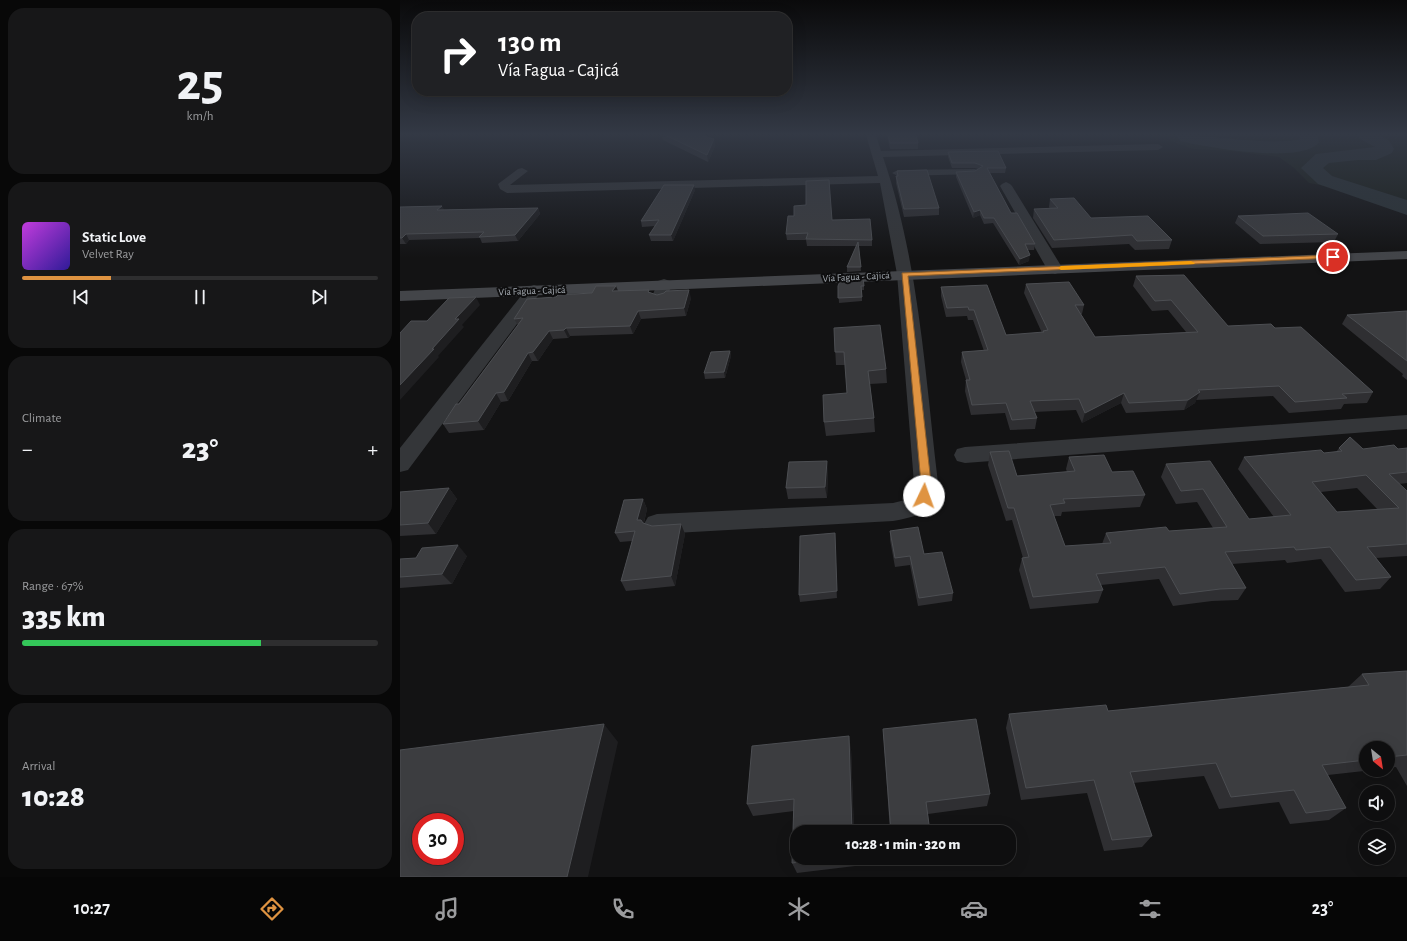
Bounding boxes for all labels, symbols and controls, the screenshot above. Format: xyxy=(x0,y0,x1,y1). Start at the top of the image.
icon: right xyxy=(432,28,484,80)
text: 130 m xyxy=(498,29,562,57)
text: 25 xyxy=(177,57,223,109)
text: Vía Fagua - Cajicá xyxy=(498,62,619,80)
text: km/h xyxy=(187,110,213,123)
text: Static Love xyxy=(82,230,146,245)
pin xyxy=(1316,240,1350,274)
icon: arrive xyxy=(1322,246,1344,268)
text: Velvet Ray xyxy=(82,248,134,261)
street label: Vía Fagua - Cajicá xyxy=(822,270,890,284)
street label: Vía Fagua - Cajicá xyxy=(498,285,566,297)
icon: previous xyxy=(70,286,92,308)
icon: pause xyxy=(189,286,211,308)
icon: next xyxy=(308,286,330,308)
text: Climate xyxy=(22,412,61,425)
text: 23° xyxy=(182,434,218,464)
text: − xyxy=(22,438,33,460)
text: + xyxy=(367,438,378,460)
position arrow xyxy=(903,475,945,517)
text: Range · 67% xyxy=(22,580,83,593)
text: 335 km xyxy=(22,602,106,632)
north arrow xyxy=(1359,741,1395,777)
map controls xyxy=(1359,741,1395,865)
text: Arrival xyxy=(22,760,55,773)
text: 10:28 xyxy=(22,782,85,812)
button: sound xyxy=(1359,785,1395,821)
speed limit sign: 30 xyxy=(412,813,464,865)
button: layers xyxy=(1359,829,1395,865)
text: 10:28 · 1 min · 320 m xyxy=(846,837,960,852)
icon: directions xyxy=(258,895,286,923)
icon: music xyxy=(433,895,461,923)
icon: phone xyxy=(609,895,637,923)
icon: climate xyxy=(785,895,813,923)
icon: car xyxy=(960,895,988,923)
icon: filters xyxy=(1136,895,1164,923)
text: 10:27 xyxy=(74,900,110,918)
text: 23° xyxy=(1312,900,1333,918)

